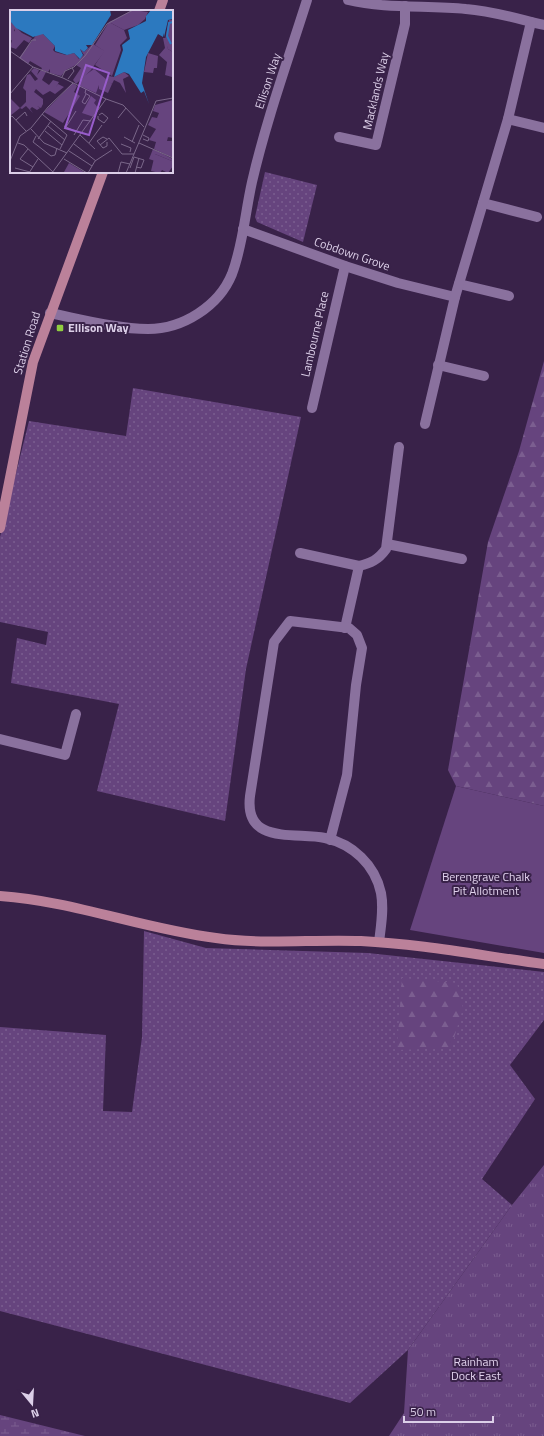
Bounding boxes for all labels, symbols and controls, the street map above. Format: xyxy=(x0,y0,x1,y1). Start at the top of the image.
inset map xyxy=(10,10,173,173)
street label: Ellison Way xyxy=(250,50,286,111)
street label: Macklands Way xyxy=(357,50,394,132)
street label: Cobdown Grove xyxy=(312,232,393,275)
street label: Lambourne Place xyxy=(295,289,334,379)
street label: Station Road xyxy=(8,309,45,377)
place label: Ellison Way xyxy=(68,318,129,337)
marker: Ellison Way xyxy=(55,323,65,333)
park label: Berengrave Chalk Pit Allotment xyxy=(442,867,530,900)
park label: Rainham Dock East xyxy=(451,1352,502,1385)
north arrow xyxy=(12,1384,52,1424)
scale bar xyxy=(404,1398,493,1424)
text: 50 m xyxy=(410,1402,436,1421)
text: N xyxy=(29,1405,41,1422)

